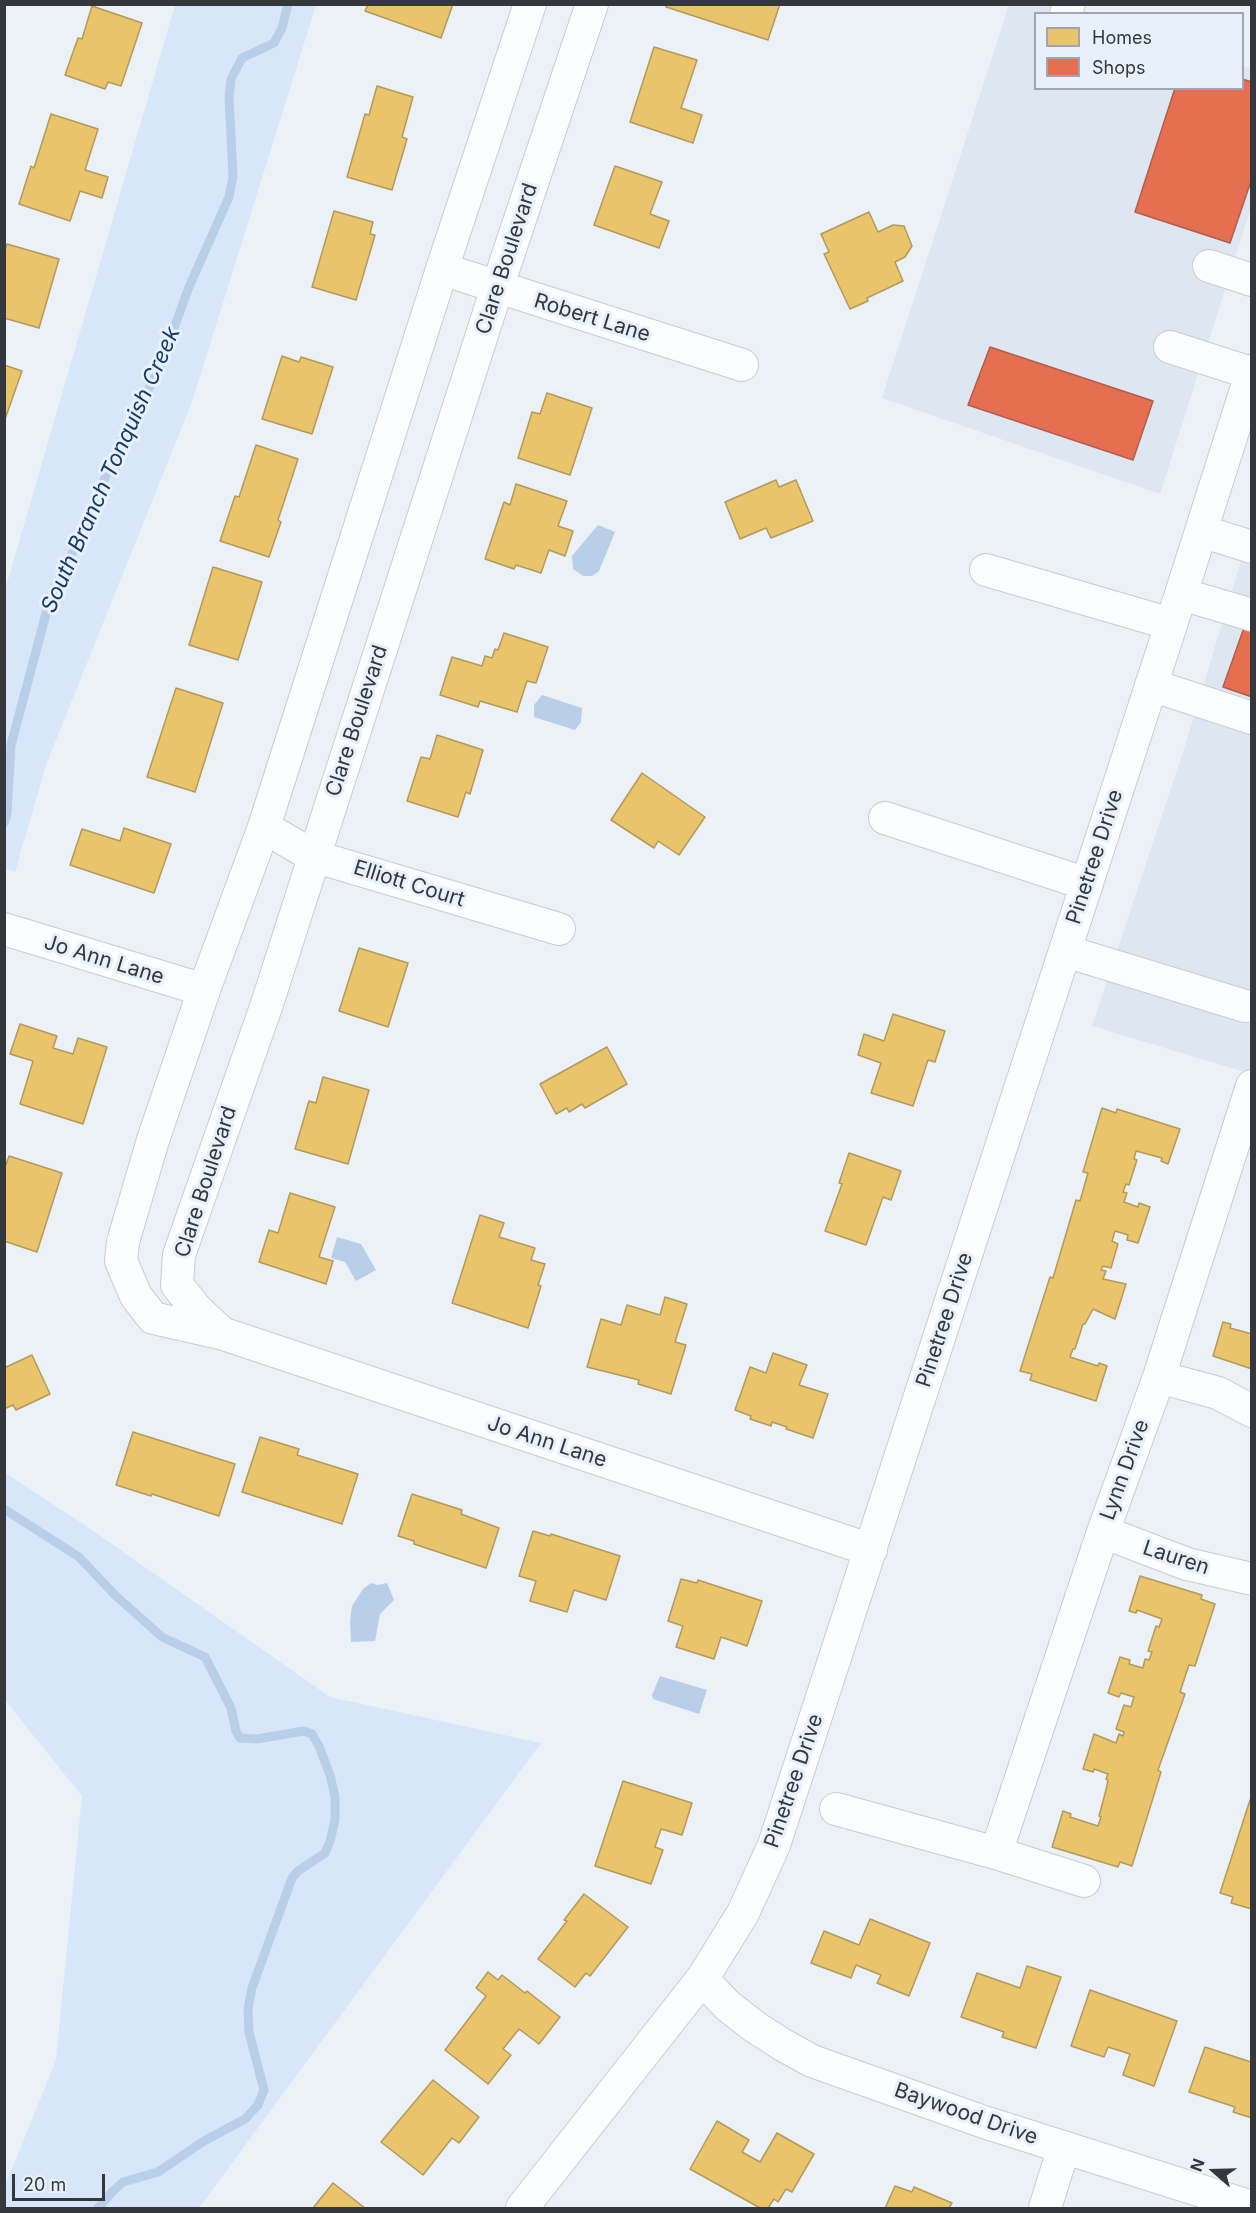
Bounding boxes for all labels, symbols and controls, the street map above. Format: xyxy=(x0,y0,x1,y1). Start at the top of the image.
legend xyxy=(1034,12,1244,90)
text: Homes xyxy=(1092,27,1152,48)
text: Shops xyxy=(1092,57,1146,78)
street label: Clare Boulevard xyxy=(471,180,543,338)
street label: Robert Lane xyxy=(531,288,653,348)
water label: South Branch Tonquish Creek xyxy=(36,323,186,617)
street label: Clare Boulevard xyxy=(321,642,393,800)
street label: Pinetree Drive xyxy=(1061,786,1129,928)
street label: Elliott Court xyxy=(350,855,468,913)
street label: Jo Ann Lane xyxy=(41,930,167,990)
street label: Clare Boulevard xyxy=(170,1103,242,1261)
street label: Pinetree Drive xyxy=(911,1249,979,1391)
street label: Jo Ann Lane xyxy=(484,1411,610,1473)
street label: Lynn Drive xyxy=(1095,1416,1155,1524)
street label: Lauren xyxy=(1140,1535,1212,1581)
street label: Pinetree Drive xyxy=(759,1711,829,1851)
street label: Baywood Drive xyxy=(891,2078,1041,2150)
north arrow xyxy=(1184,2141,1244,2201)
text: N xyxy=(1186,2156,1209,2174)
scale bar xyxy=(15,2162,108,2200)
text: 20 m xyxy=(23,2174,66,2195)

